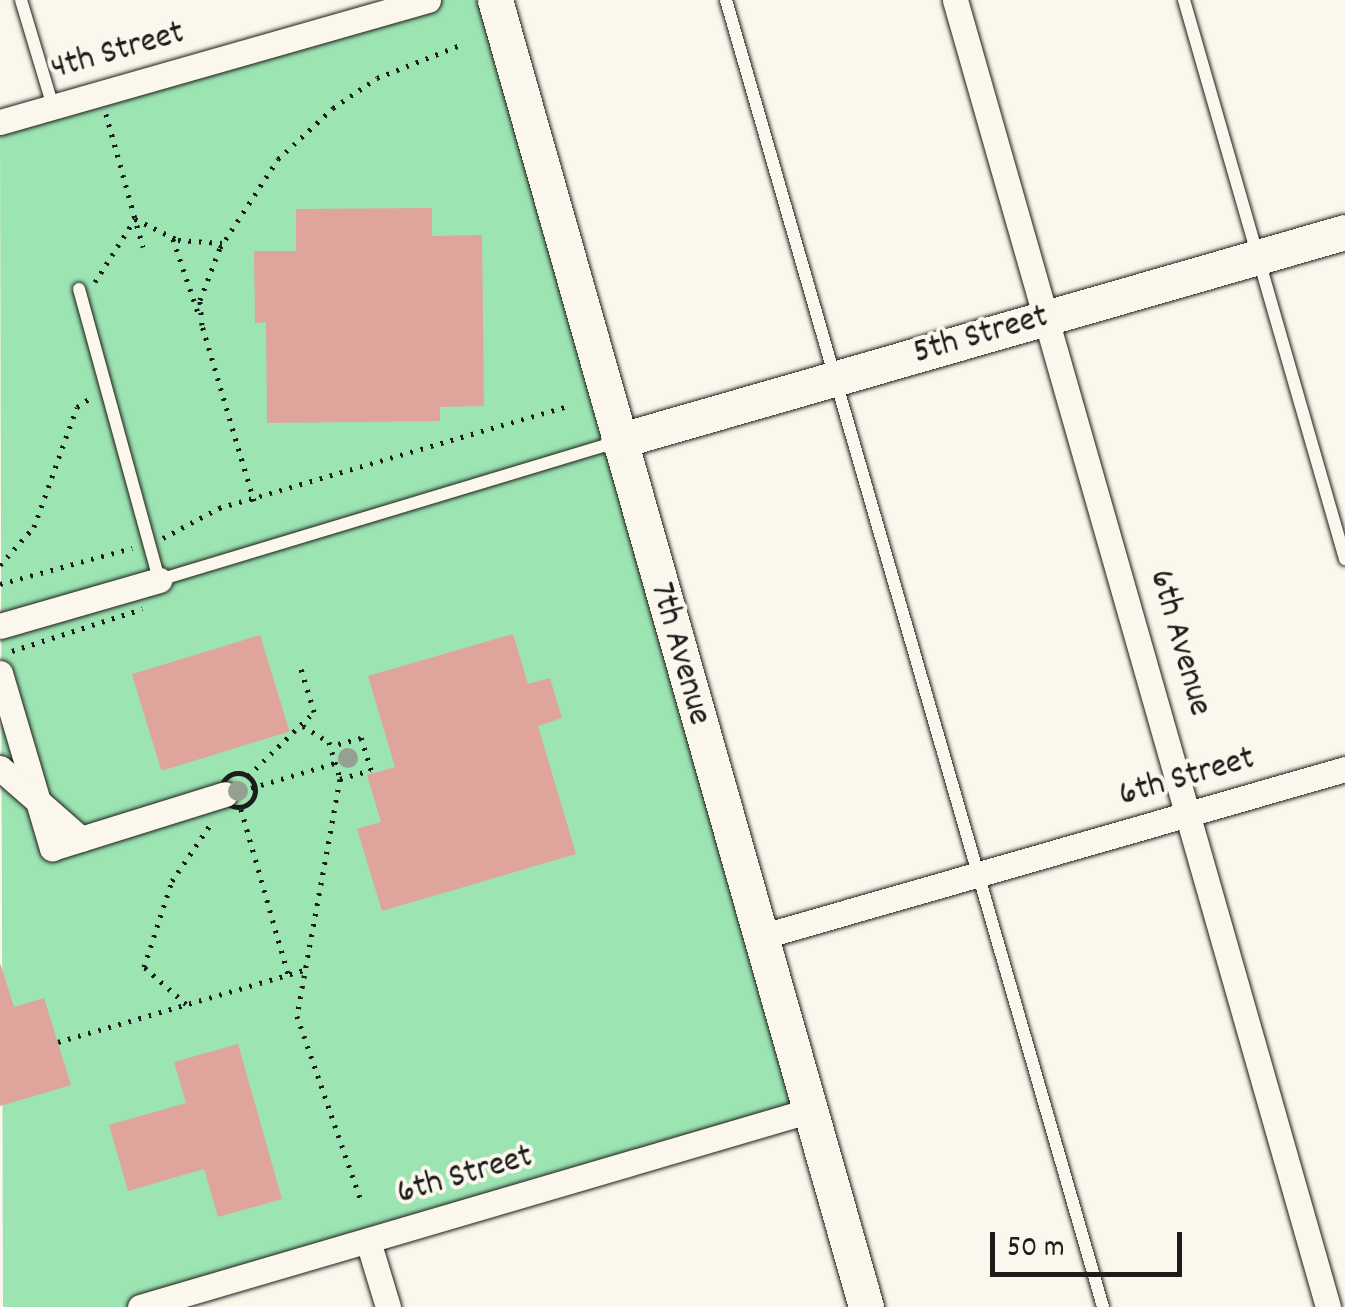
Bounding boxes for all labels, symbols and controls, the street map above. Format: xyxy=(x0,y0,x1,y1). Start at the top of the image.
street label: 4th Street xyxy=(47,13,189,91)
street label: 5th Street xyxy=(909,297,1053,375)
street label: 6th Avenue xyxy=(1138,565,1220,721)
street label: 7th Avenue xyxy=(639,578,719,730)
street label: 6th Street xyxy=(1114,739,1260,817)
street label: 6th Street xyxy=(392,1137,538,1215)
scale bar xyxy=(995,1212,1188,1274)
text: 50 m xyxy=(1007,1228,1065,1271)

